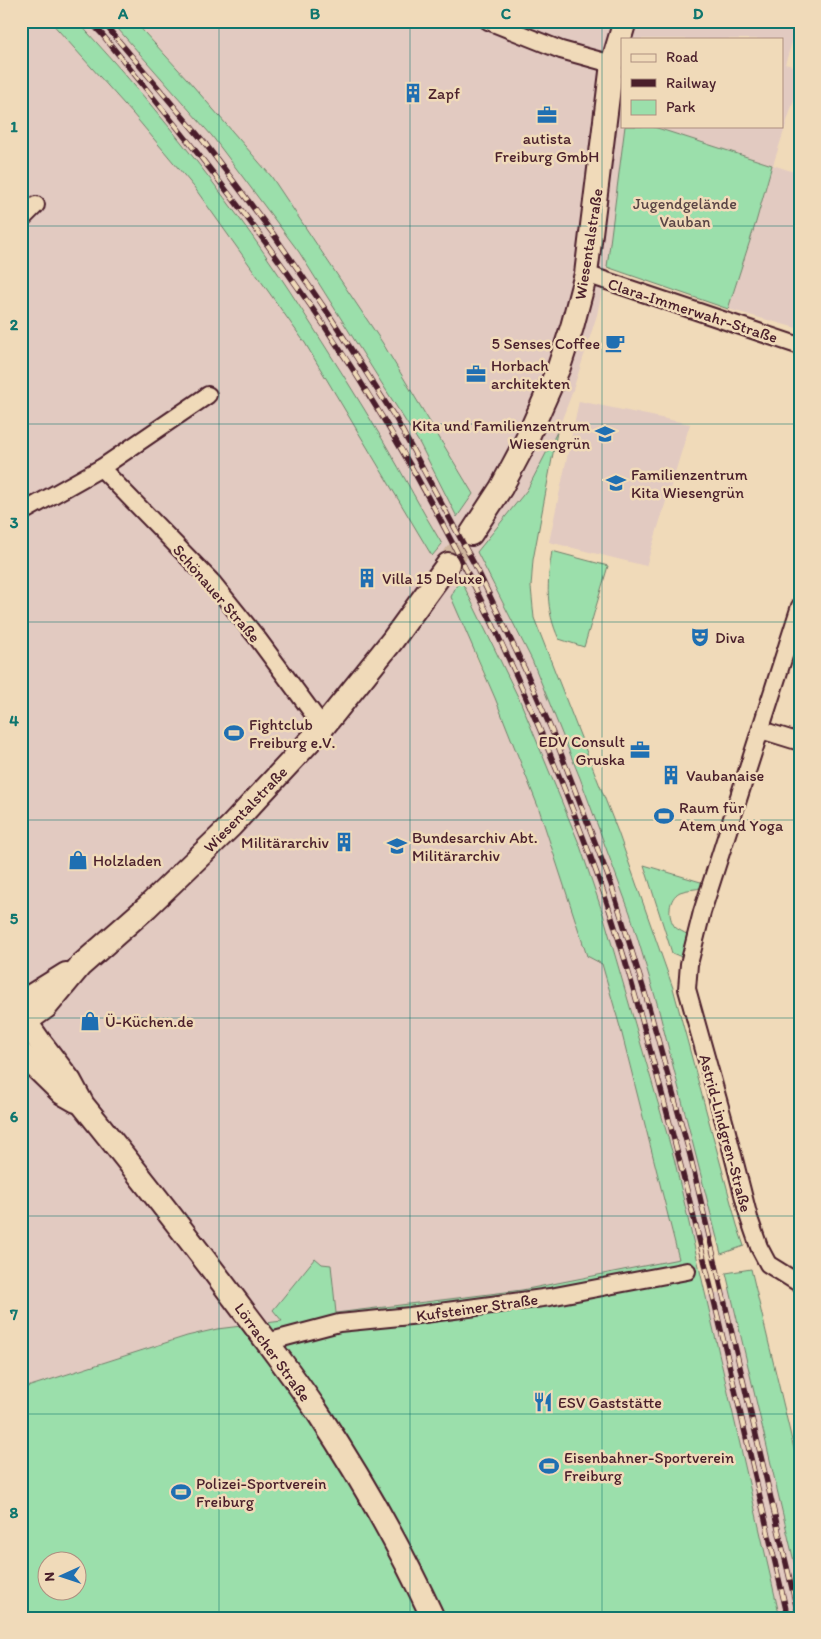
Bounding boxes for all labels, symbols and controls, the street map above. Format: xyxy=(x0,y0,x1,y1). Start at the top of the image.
text: A xyxy=(117,4,129,23)
text: B xyxy=(310,4,321,23)
text: C xyxy=(501,4,512,23)
text: D xyxy=(693,4,704,23)
legend xyxy=(621,38,784,128)
text: Road xyxy=(666,48,699,66)
text: Railway xyxy=(666,74,716,92)
building icon: Zapf xyxy=(402,82,424,104)
place label: Zapf xyxy=(428,84,460,103)
text: Park xyxy=(666,98,696,116)
office icon: autista Freiburg GmbH xyxy=(536,104,558,126)
text: 1 xyxy=(10,117,18,136)
place label: autista Freiburg GmbH xyxy=(495,129,599,166)
street label: Wiesentalstraße xyxy=(570,187,607,301)
park label: Jugendgelände Vauban xyxy=(633,194,737,231)
street label: Clara-Immerwahr-Straße xyxy=(605,274,780,347)
text: 2 xyxy=(10,315,19,334)
cafe icon: 5 Senses Coffee xyxy=(604,332,626,354)
place label: 5 Senses Coffee xyxy=(492,334,600,353)
place label: Horbach architekten xyxy=(491,356,570,393)
office icon: Horbach architekten xyxy=(465,363,487,385)
place label: Kita und Familienzentrum Wiesengrün xyxy=(412,416,590,453)
school or university icon: Kita und Familienzentrum Wiesengrün xyxy=(594,423,616,445)
place label: Familienzentrum Kita Wiesengrün xyxy=(631,465,748,502)
school or university icon: Familienzentrum Kita Wiesengrün xyxy=(605,472,627,494)
text: 3 xyxy=(10,513,19,532)
street label: Schönauer Straße xyxy=(169,540,264,646)
building icon: Villa 15 Deluxe xyxy=(356,567,378,589)
place label: Villa 15 Deluxe xyxy=(382,569,482,588)
theatre icon: Diva xyxy=(689,626,711,648)
place label: Diva xyxy=(715,628,745,647)
text: 4 xyxy=(9,711,19,730)
place label: Fightclub Freiburg e.V. xyxy=(249,715,336,752)
sports icon: Fightclub Freiburg e.V. xyxy=(223,722,245,744)
place label: EDV Consult Gruska xyxy=(539,732,625,769)
office icon: EDV Consult Gruska xyxy=(629,739,651,761)
street label: Wiesentalstraße xyxy=(199,762,291,856)
building icon: Vaubanaise xyxy=(660,764,682,786)
place label: Vaubanaise xyxy=(686,766,765,785)
place label: Raum für Atem und Yoga xyxy=(679,798,784,835)
sports icon: Raum für Atem und Yoga xyxy=(653,805,675,827)
place label: Bundesarchiv Abt. Militärarchiv xyxy=(412,828,538,865)
building icon: Militärarchiv xyxy=(333,831,355,853)
place label: Militärarchiv xyxy=(241,833,330,852)
school or university icon: Bundesarchiv Abt. Militärarchiv xyxy=(386,835,408,857)
shop icon: Holzladen xyxy=(67,849,89,871)
place label: Holzladen xyxy=(93,851,162,870)
text: 5 xyxy=(10,909,19,928)
shop icon: Ü-Küchen.de xyxy=(79,1010,101,1032)
place label: Ü-Küchen.de xyxy=(105,1012,194,1031)
street label: Astrid-Lindgren-Straße xyxy=(695,1052,756,1214)
text: 6 xyxy=(10,1107,19,1126)
street label: Kufsteiner Straße xyxy=(415,1290,539,1325)
street label: Lörracher Straße xyxy=(230,1299,315,1405)
text: 7 xyxy=(9,1305,18,1324)
restaurant icon: ESV Gaststätte xyxy=(532,1391,554,1413)
place label: ESV Gaststätte xyxy=(558,1393,662,1412)
place label: Eisenbahner-Sportverein Freiburg xyxy=(564,1448,734,1485)
sports icon: Eisenbahner-Sportverein Freiburg xyxy=(538,1455,560,1477)
place label: Polizei-Sportverein Freiburg xyxy=(196,1474,327,1511)
sports icon: Polizei-Sportverein Freiburg xyxy=(170,1481,192,1503)
text: 8 xyxy=(10,1503,19,1522)
north arrow xyxy=(38,1552,88,1602)
text: N xyxy=(41,1571,58,1582)

